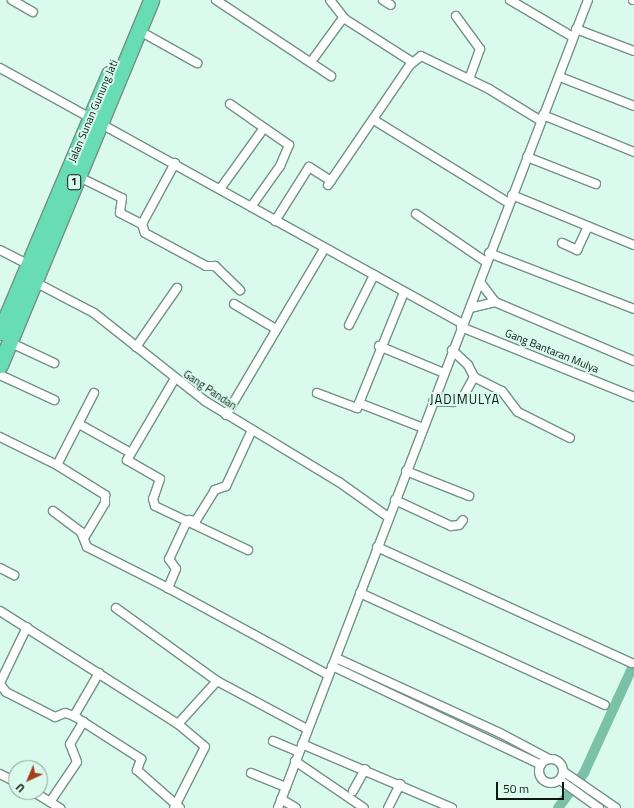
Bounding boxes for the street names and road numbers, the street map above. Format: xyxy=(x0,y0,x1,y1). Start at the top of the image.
street label: Jalan Sunan Gunung Jati xyxy=(65,58,121,164)
road number: 1 xyxy=(67,174,81,190)
street label: Gang Bantaran Mulya xyxy=(503,326,601,376)
street label: Gang Pandan xyxy=(181,367,239,413)

